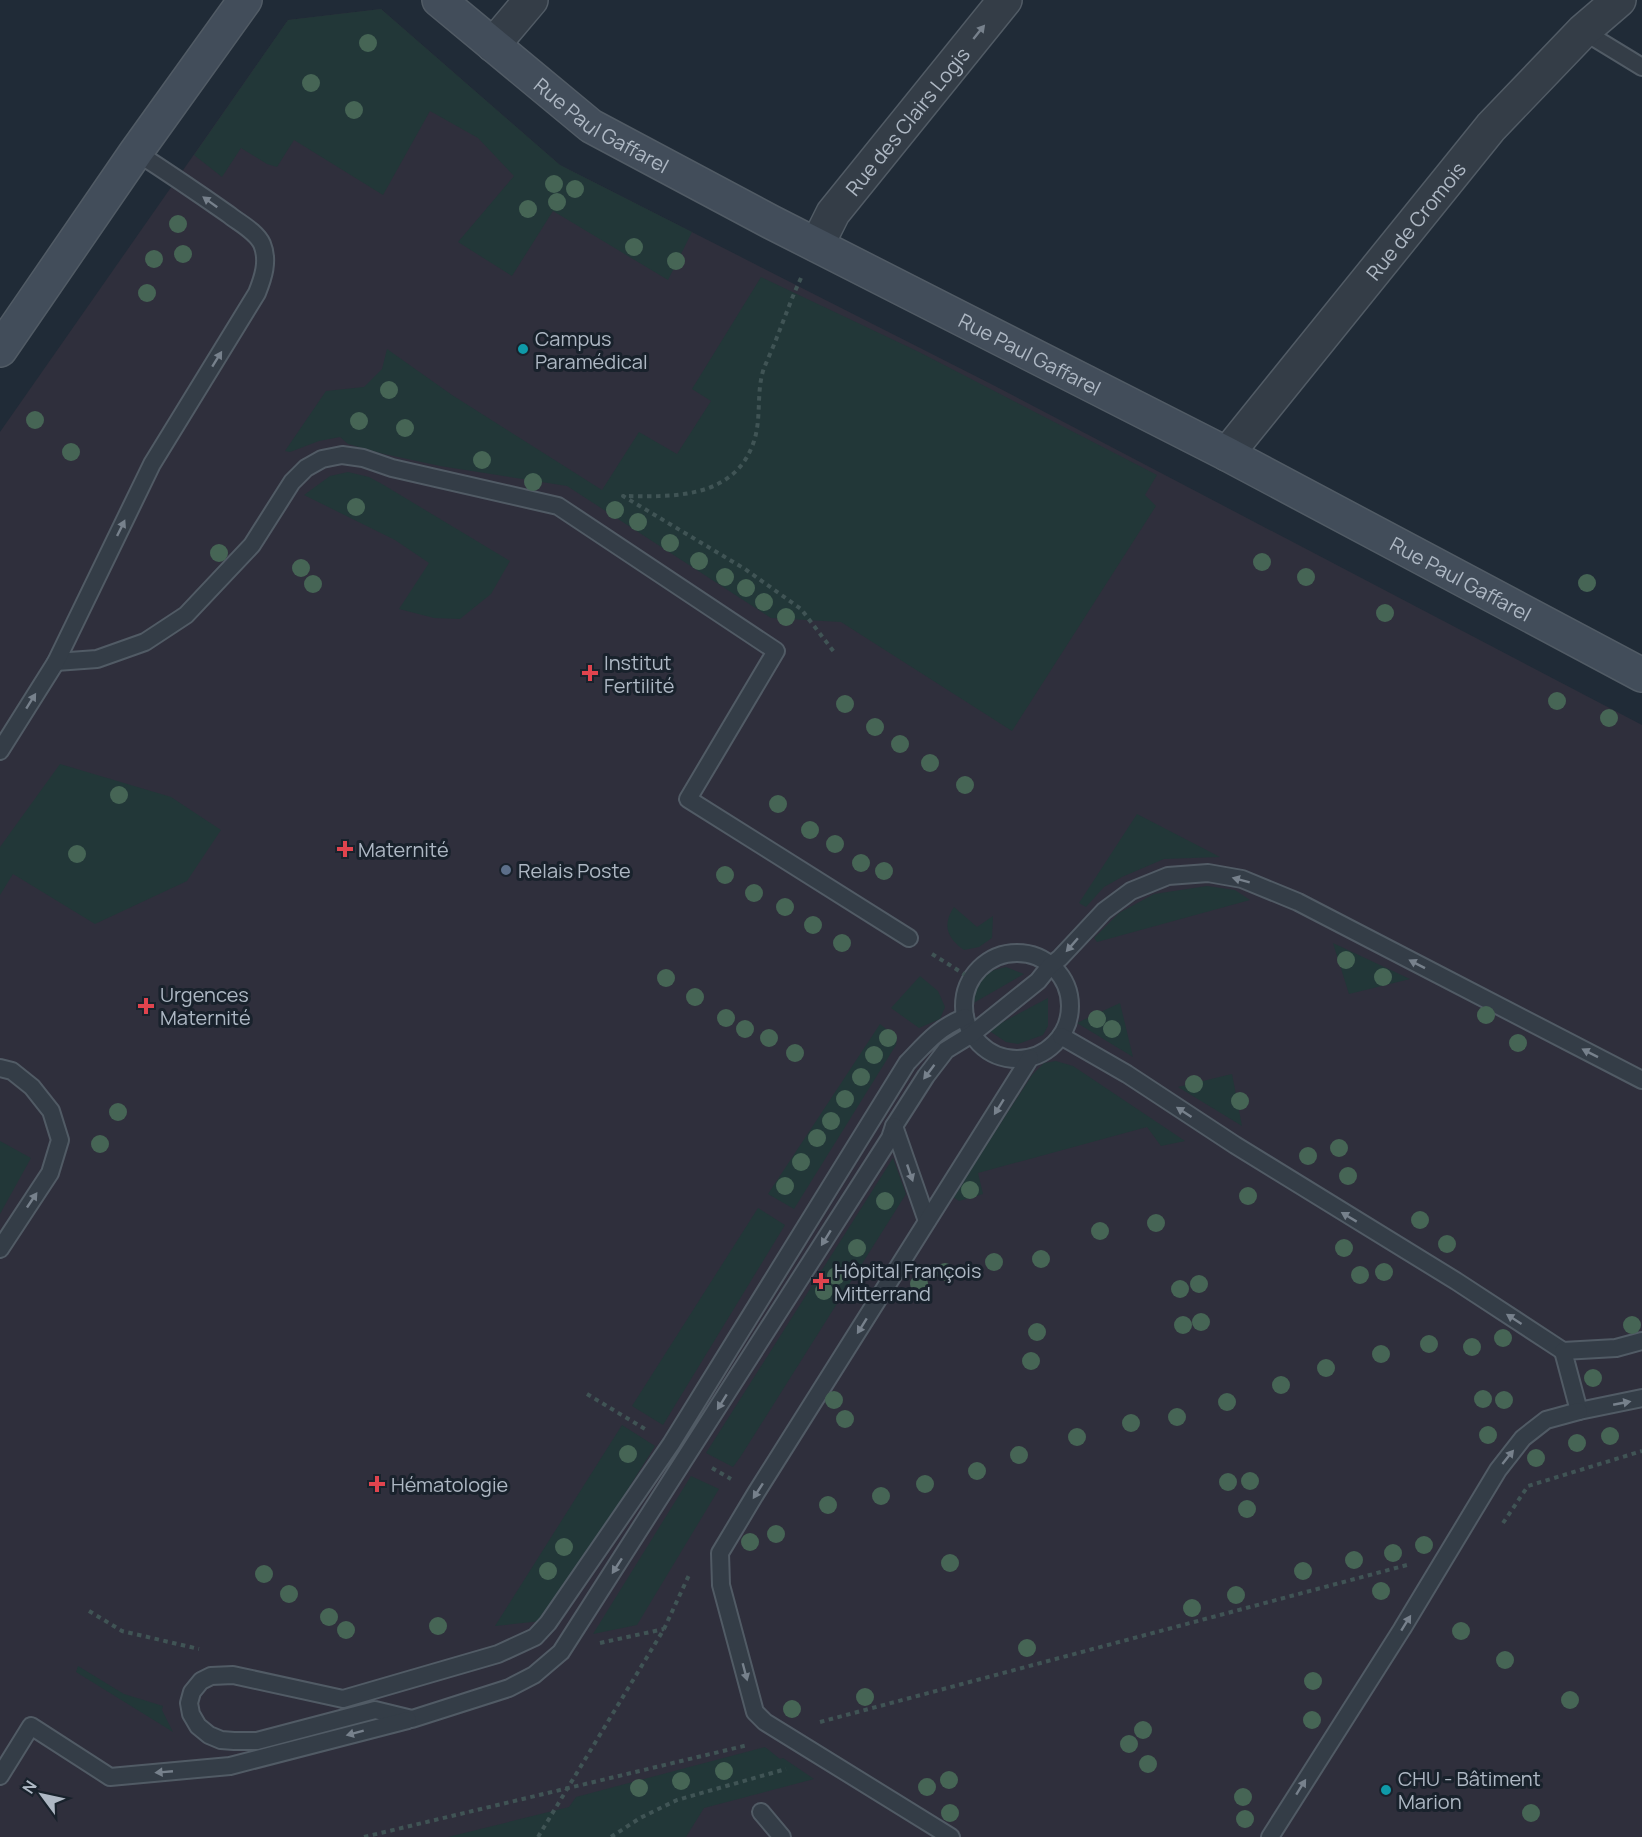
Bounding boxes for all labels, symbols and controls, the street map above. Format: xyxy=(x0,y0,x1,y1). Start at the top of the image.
one-way arrow xyxy=(973,24,986,40)
street label: Rue des Clairs Logis xyxy=(839,41,975,201)
street label: Rue Paul Gaffarel xyxy=(529,71,674,179)
street label: Rue de Cromois xyxy=(1359,156,1471,285)
one-way arrow xyxy=(203,196,219,208)
street label: Rue Paul Gaffarel xyxy=(954,306,1106,401)
place label: Campus Paramédical xyxy=(535,325,648,375)
marker: Campus Paramédical xyxy=(516,342,530,356)
one-way arrow xyxy=(211,351,222,367)
one-way arrow xyxy=(116,520,125,537)
street label: Rue Paul Gaffarel xyxy=(1386,530,1536,627)
place label: Institut Fertilité xyxy=(604,649,674,699)
marker: Institut Fertilité xyxy=(581,664,599,682)
one-way arrow xyxy=(26,693,37,710)
place label: Maternité xyxy=(358,836,449,863)
marker: Maternité xyxy=(336,840,354,858)
place label: Relais Poste xyxy=(518,857,631,884)
marker: Relais Poste xyxy=(499,863,513,877)
one-way arrow xyxy=(1232,874,1250,884)
one-way arrow xyxy=(1065,937,1078,953)
one-way arrow xyxy=(1408,959,1425,969)
place label: Urgences Maternité xyxy=(160,981,251,1031)
marker: Urgences Maternité xyxy=(137,997,155,1015)
one-way arrow xyxy=(1581,1049,1599,1059)
one-way arrow xyxy=(923,1064,935,1080)
one-way arrow xyxy=(993,1099,1004,1116)
one-way arrow xyxy=(1176,1107,1192,1118)
one-way arrow xyxy=(906,1165,916,1183)
one-way arrow xyxy=(26,1192,38,1208)
one-way arrow xyxy=(1341,1211,1357,1222)
one-way arrow xyxy=(821,1229,832,1246)
place label: Hôpital François Mitterrand xyxy=(834,1257,981,1307)
marker: Hôpital François Mitterrand xyxy=(812,1272,830,1290)
one-way arrow xyxy=(1506,1314,1523,1325)
one-way arrow xyxy=(856,1318,867,1334)
one-way arrow xyxy=(716,1394,727,1410)
one-way arrow xyxy=(1612,1398,1631,1407)
one-way arrow xyxy=(1501,1449,1514,1465)
place label: Hématologie xyxy=(391,1471,508,1498)
marker: Hématologie xyxy=(368,1475,386,1493)
one-way arrow xyxy=(752,1483,763,1499)
one-way arrow xyxy=(611,1558,622,1574)
one-way arrow xyxy=(1400,1615,1411,1631)
one-way arrow xyxy=(740,1663,750,1681)
one-way arrow xyxy=(346,1729,364,1739)
north arrow xyxy=(12,1765,72,1825)
place label: CHU - Bâtiment Marion xyxy=(1398,1765,1541,1815)
one-way arrow xyxy=(155,1767,174,1777)
text: N xyxy=(17,1776,42,1798)
one-way arrow xyxy=(1295,1779,1306,1795)
marker: CHU - Bâtiment Marion xyxy=(1379,1783,1393,1797)

